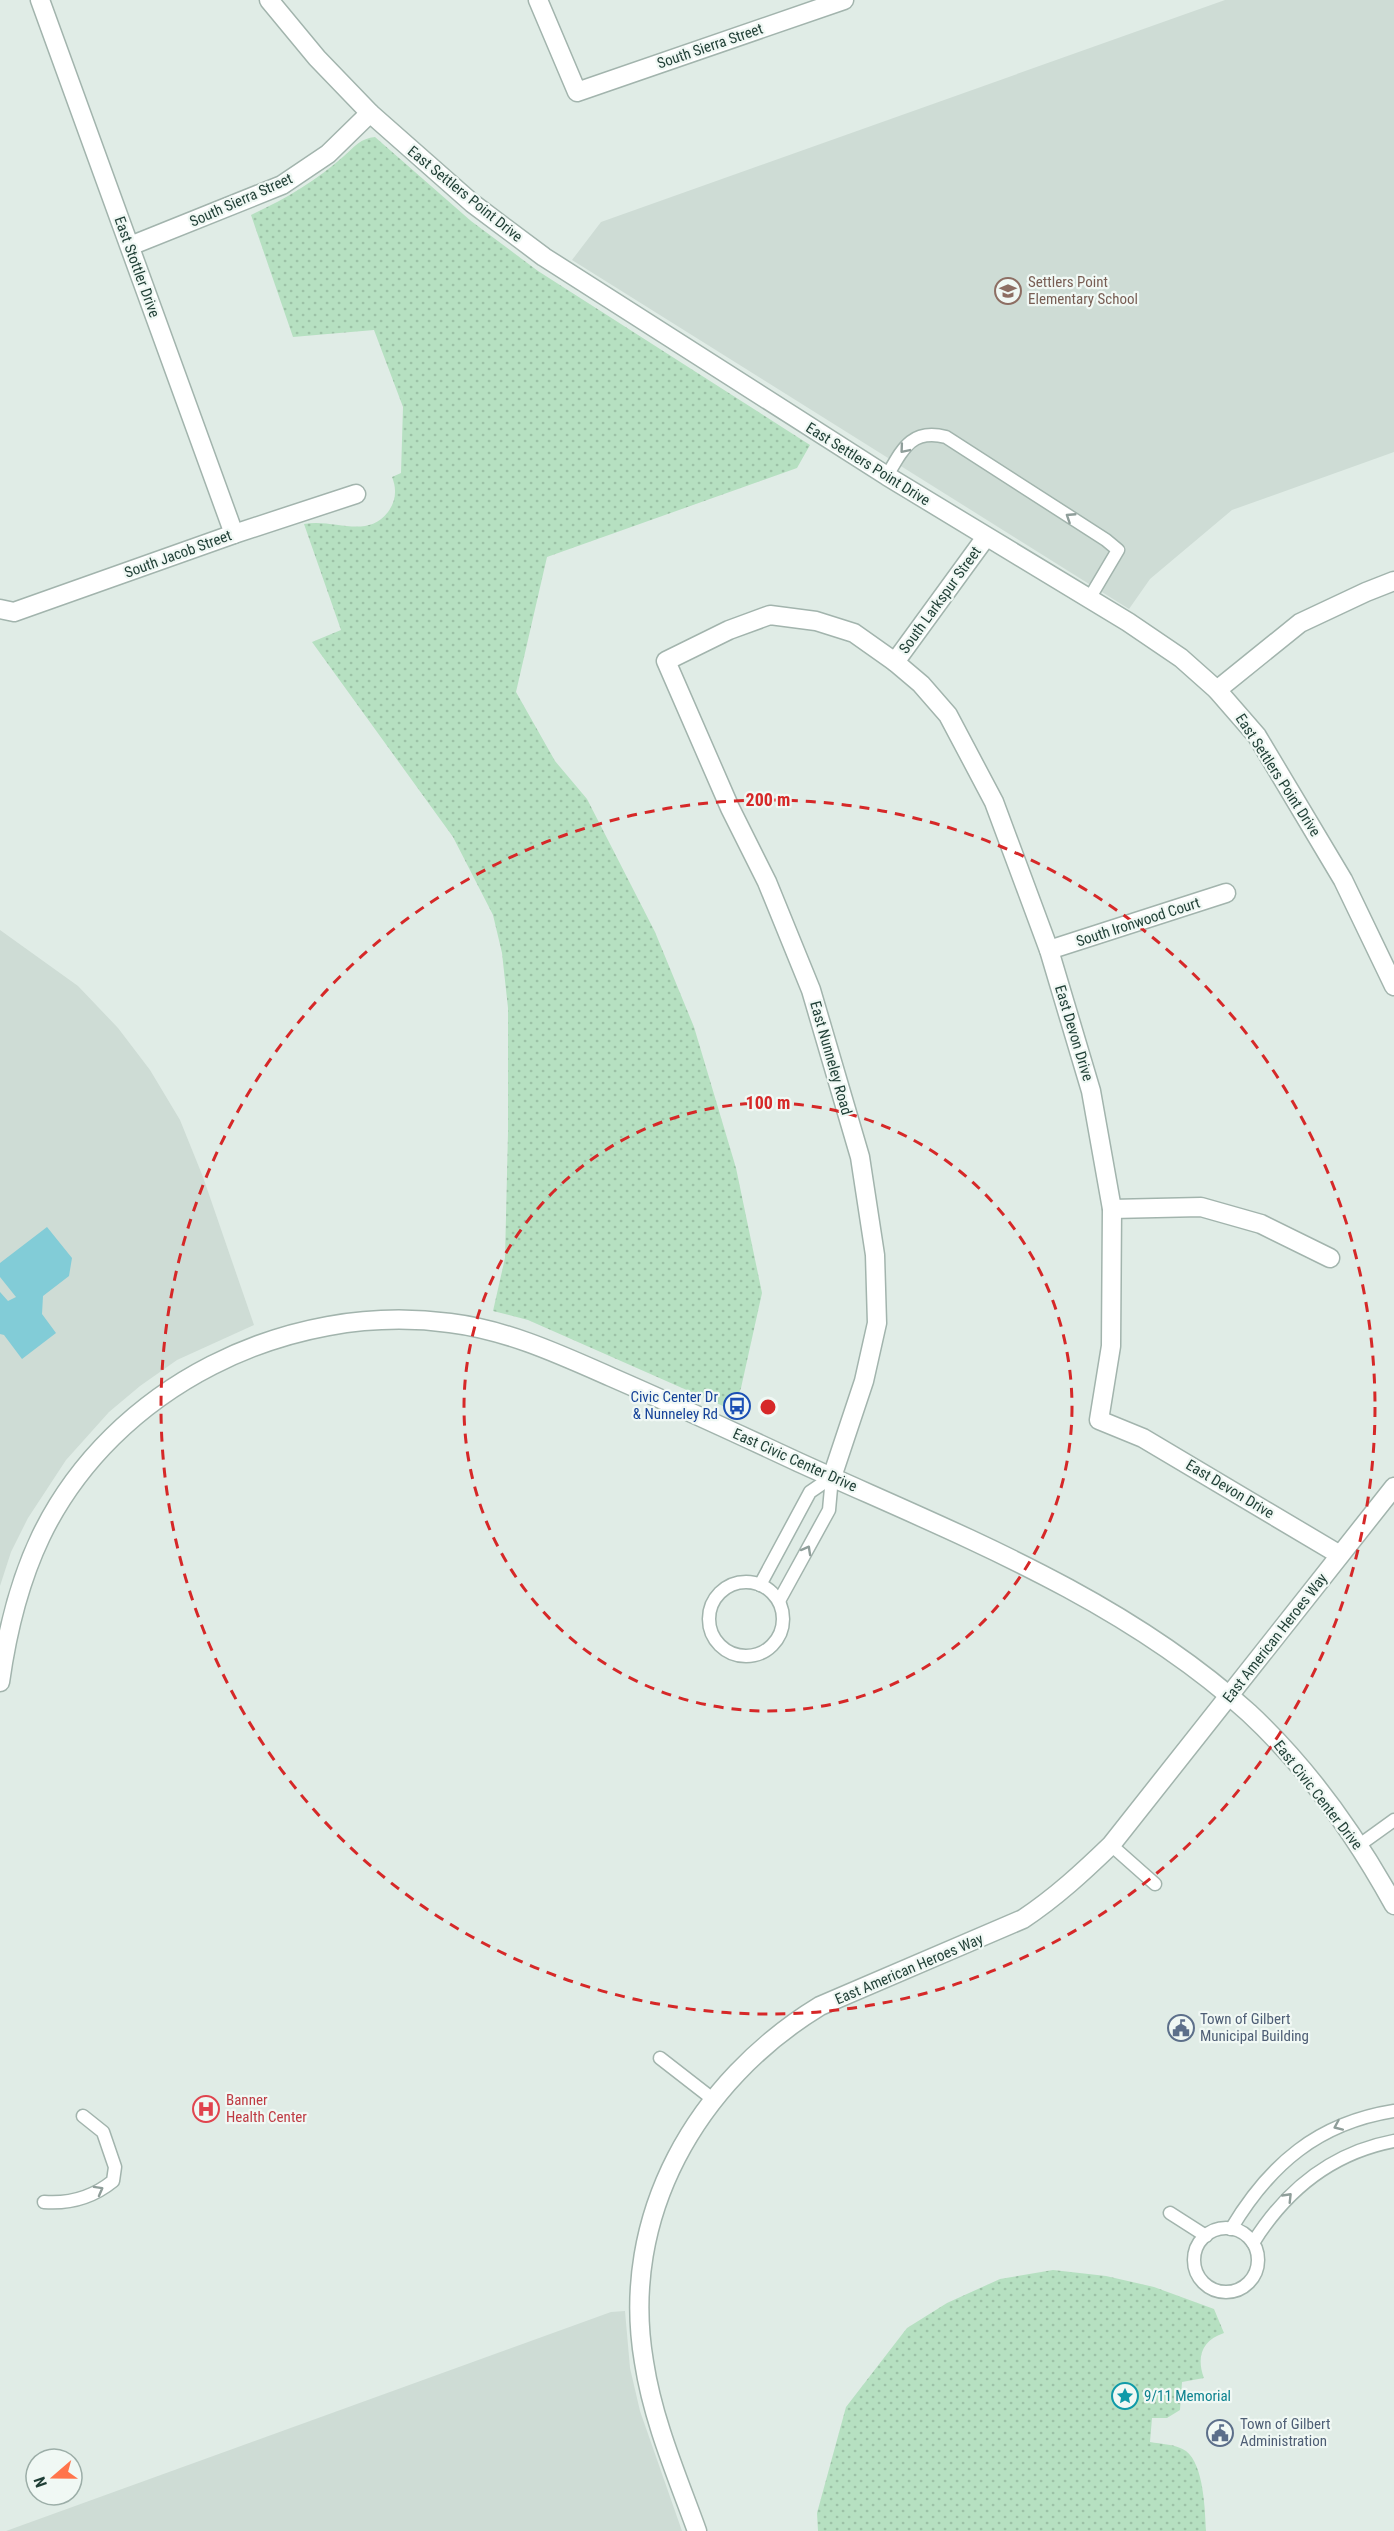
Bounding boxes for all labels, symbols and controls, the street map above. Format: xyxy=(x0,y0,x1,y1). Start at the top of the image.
street label: South Sierra Street xyxy=(655,19,765,73)
street label: East Settlers Point Drive xyxy=(404,142,526,246)
street label: South Sierra Street xyxy=(187,169,295,231)
street label: East Stottler Drive xyxy=(110,214,164,320)
place label: Settlers Point Elementary School xyxy=(1028,273,1138,308)
school or university icon: Settlers Point Elementary School xyxy=(993,276,1023,306)
street label: East Settlers Point Drive xyxy=(803,419,933,509)
one-way arrow xyxy=(901,442,912,453)
one-way arrow xyxy=(1066,512,1076,524)
street label: South Jacob Street xyxy=(122,526,234,582)
street label: South Larkspur Street xyxy=(895,543,985,657)
street label: East Settlers Point Drive xyxy=(1232,710,1324,840)
text: 200 m xyxy=(746,789,790,810)
street label: South Ironwood Court xyxy=(1074,894,1202,950)
street label: East Devon Drive xyxy=(1051,983,1097,1083)
street label: East Nunneley Road xyxy=(806,999,856,1117)
text: 100 m xyxy=(746,1092,790,1113)
place label: Civic Center Dr & Nunneley Rd xyxy=(630,1388,718,1423)
bus stop icon: Civic Center Dr & Nunneley Rd xyxy=(722,1391,752,1421)
centre of rings xyxy=(758,1397,778,1417)
street label: East Civic Center Drive xyxy=(730,1425,860,1495)
street label: East Devon Drive xyxy=(1183,1456,1277,1522)
one-way arrow xyxy=(800,1546,811,1556)
street label: East American Heroes Way xyxy=(1219,1570,1331,1706)
street label: East Civic Center Drive xyxy=(1270,1737,1366,1853)
street label: East American Heroes Way xyxy=(832,1930,986,2008)
place label: Town of Gilbert Municipal Building xyxy=(1200,2010,1309,2045)
public building icon: Town of Gilbert Municipal Building xyxy=(1166,2013,1196,2043)
place label: Banner Health Center xyxy=(226,2091,307,2126)
hospital icon: Banner Health Center xyxy=(191,2094,221,2124)
one-way arrow xyxy=(1333,2119,1344,2131)
one-way arrow xyxy=(93,2186,103,2197)
one-way arrow xyxy=(1281,2193,1292,2204)
place icon: 9/11 Memorial xyxy=(1110,2381,1140,2411)
place label: 9/11 Memorial xyxy=(1144,2387,1231,2405)
place label: Town of Gilbert Administration xyxy=(1240,2415,1330,2450)
public building icon: Town of Gilbert Administration xyxy=(1205,2418,1235,2448)
north arrow xyxy=(24,2447,84,2507)
text: N xyxy=(30,2474,51,2490)

